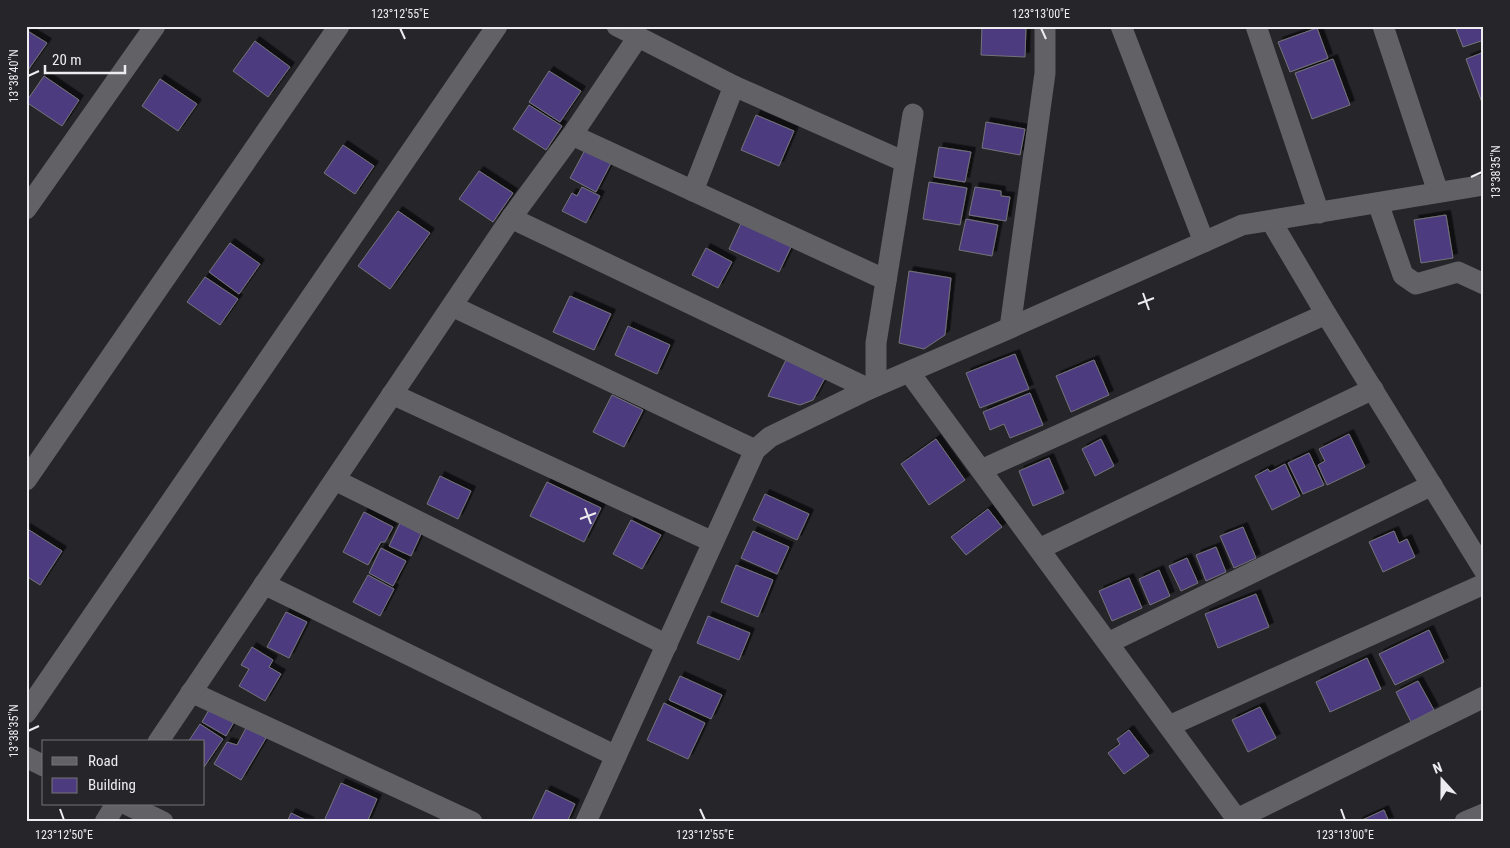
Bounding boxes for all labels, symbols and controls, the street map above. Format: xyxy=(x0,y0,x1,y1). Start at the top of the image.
text: 123°12'55"E xyxy=(371,7,429,21)
text: 123°13'00"E xyxy=(1012,7,1070,21)
scale bar xyxy=(45,42,125,74)
text: 13°38'40"N xyxy=(7,49,21,103)
text: 20 m xyxy=(52,51,82,69)
text: 13°38'35"N xyxy=(1489,145,1503,199)
text: 13°38'35"N xyxy=(7,704,21,758)
legend xyxy=(42,740,205,806)
text: Road xyxy=(88,752,118,770)
north arrow xyxy=(1418,756,1468,806)
text: N xyxy=(1430,759,1444,777)
text: Building xyxy=(88,776,136,794)
text: 123°12'50"E xyxy=(35,828,93,842)
text: 123°12'55"E xyxy=(676,828,734,842)
text: 123°13'00"E xyxy=(1316,828,1374,842)

